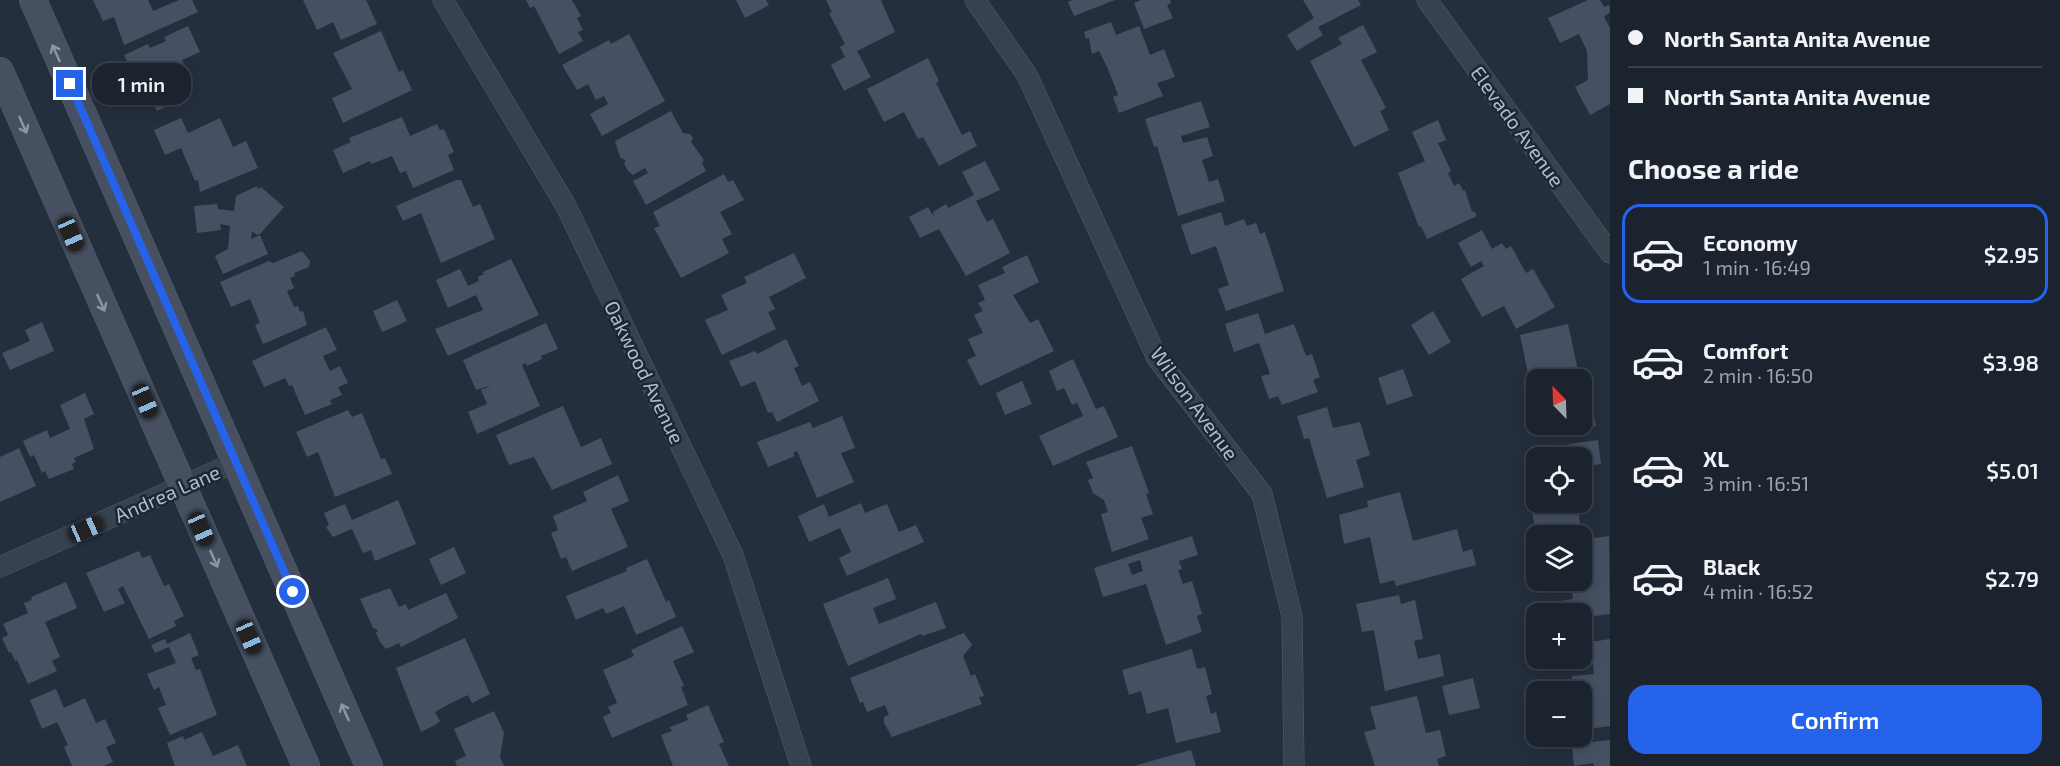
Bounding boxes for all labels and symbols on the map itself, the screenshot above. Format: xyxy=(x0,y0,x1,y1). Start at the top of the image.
one-way arrow xyxy=(50,44,61,62)
street label: Elevado Avenue xyxy=(1466,61,1570,191)
callout: 1 min xyxy=(91,63,190,105)
route end xyxy=(56,70,83,97)
one-way arrow xyxy=(18,115,30,133)
car xyxy=(55,214,87,254)
one-way arrow xyxy=(96,294,108,312)
street label: Oakwood Avenue xyxy=(600,297,690,447)
street label: Wilson Avenue xyxy=(1146,342,1244,464)
north arrow xyxy=(1526,369,1592,435)
car xyxy=(129,381,161,421)
street label: Andrea Lane xyxy=(110,459,224,527)
car xyxy=(185,509,217,549)
car xyxy=(66,513,106,545)
one-way arrow xyxy=(209,549,220,567)
route start xyxy=(279,578,306,605)
car xyxy=(233,617,265,657)
one-way arrow xyxy=(339,704,351,722)

